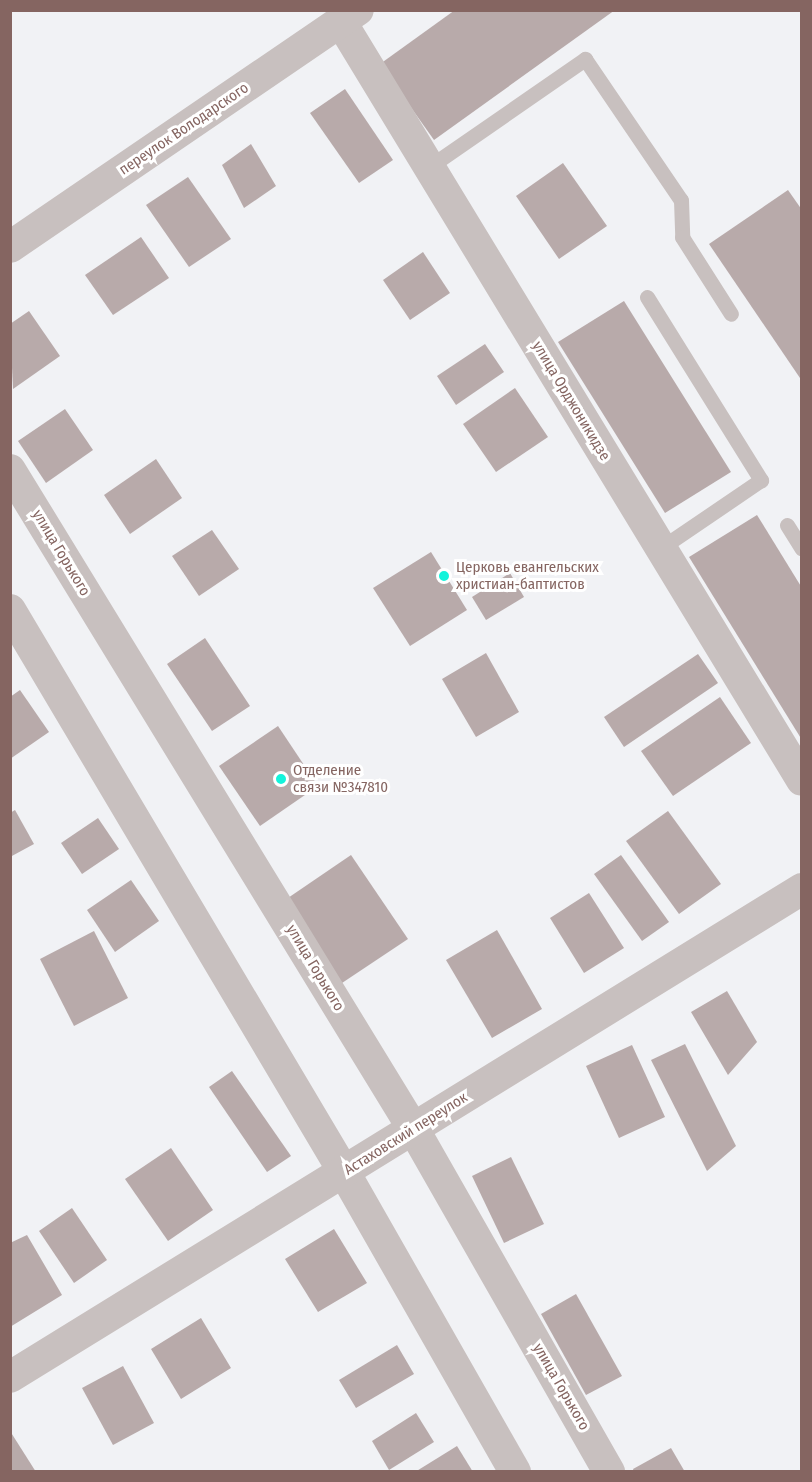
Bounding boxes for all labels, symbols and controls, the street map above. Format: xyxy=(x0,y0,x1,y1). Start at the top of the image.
street label: переулок Володарского xyxy=(116,79,252,179)
street label: улица Орджоникидзе xyxy=(528,338,614,464)
street label: улица Горького xyxy=(28,507,94,599)
place label: Церковь евангельских христиан-баптистов xyxy=(456,558,599,593)
marker: Церковь евангельских христиан-баптистов xyxy=(437,569,451,583)
place label: Отделение связи №347810 xyxy=(293,761,388,796)
marker: Отделение связи №347810 xyxy=(274,772,288,786)
street label: улица Горького xyxy=(282,922,348,1014)
street label: Астаховский переулок xyxy=(341,1089,471,1179)
street label: улица Горького xyxy=(529,1340,593,1434)

